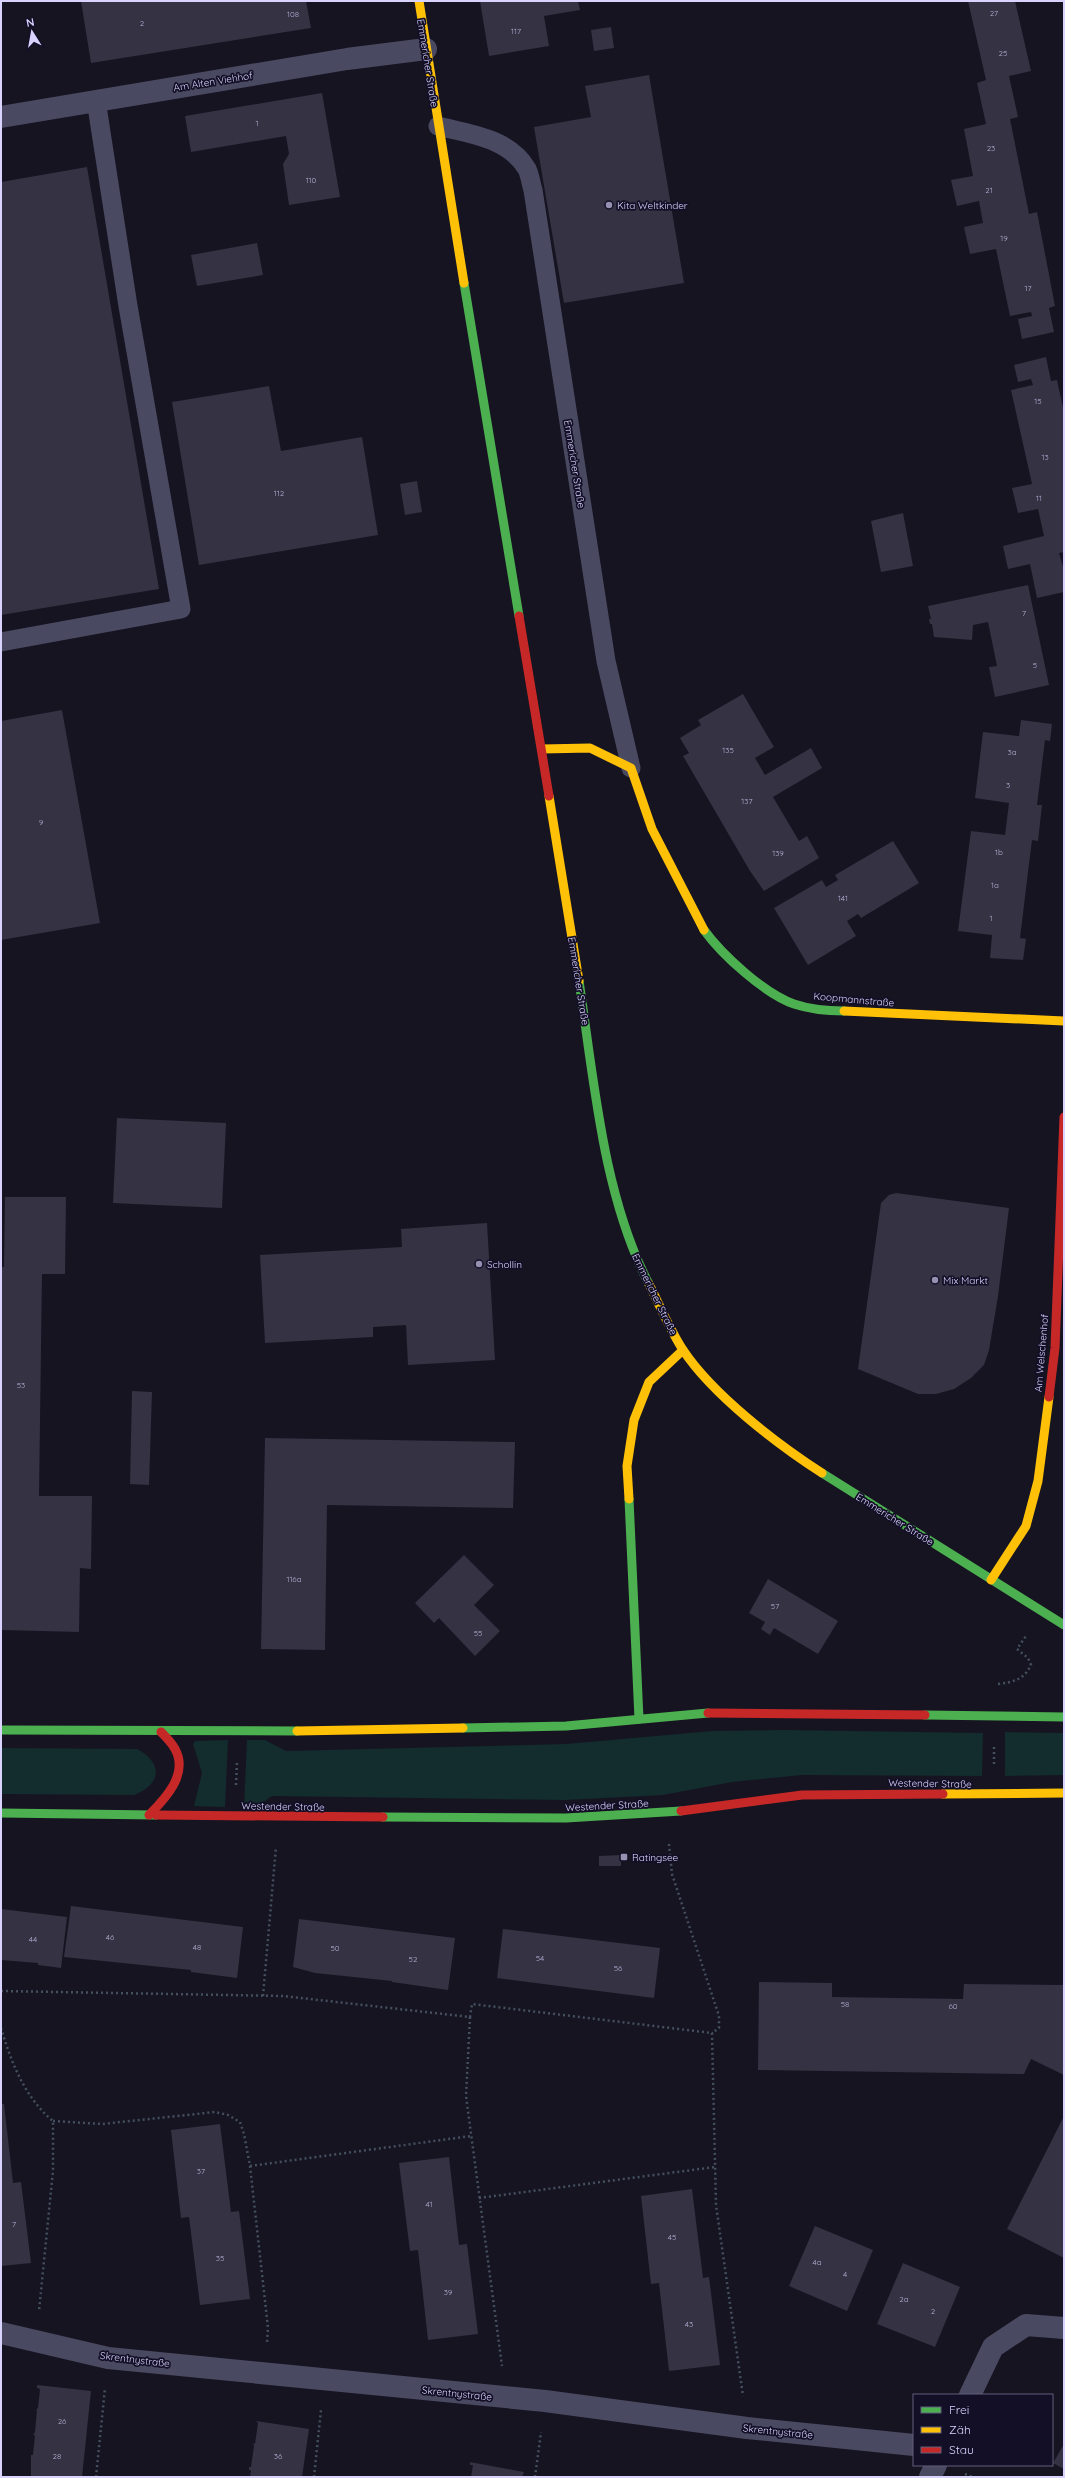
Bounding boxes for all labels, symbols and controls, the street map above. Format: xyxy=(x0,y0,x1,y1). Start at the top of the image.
house number: 27 xyxy=(990,8,998,18)
house number: 108 xyxy=(287,9,299,19)
north arrow xyxy=(12,12,52,52)
text: N xyxy=(25,15,35,30)
house number: 2 xyxy=(140,18,145,28)
street label: Emmericher Straße xyxy=(414,18,441,108)
house number: 117 xyxy=(511,26,521,36)
house number: 25 xyxy=(999,48,1007,58)
street label: Am Alten Viehhof xyxy=(173,69,254,94)
house number: 1 xyxy=(256,118,259,128)
house number: 23 xyxy=(987,143,995,153)
house number: 110 xyxy=(306,175,317,185)
house number: 21 xyxy=(985,185,993,195)
place label: Kita Weltkinder xyxy=(617,199,688,212)
marker: Kita Weltkinder xyxy=(604,200,614,210)
house number: 19 xyxy=(1000,233,1008,243)
house number: 17 xyxy=(1024,283,1032,293)
house number: 15 xyxy=(1034,396,1042,406)
street label: Emmericher Straße xyxy=(561,419,588,509)
house number: 13 xyxy=(1041,452,1049,462)
house number: 112 xyxy=(274,488,285,498)
house number: 11 xyxy=(1036,493,1042,503)
house number: 7 xyxy=(1022,608,1026,618)
house number: 5 xyxy=(1033,660,1037,670)
house number: 135 xyxy=(722,745,734,755)
house number: 3a xyxy=(1007,747,1017,757)
house number: 3 xyxy=(1006,780,1010,790)
house number: 137 xyxy=(741,796,753,806)
house number: 9 xyxy=(39,817,44,827)
house number: 1b xyxy=(995,847,1003,857)
house number: 139 xyxy=(772,848,784,858)
house number: 1a xyxy=(991,880,999,890)
house number: 141 xyxy=(838,893,848,903)
house number: 1 xyxy=(990,913,993,923)
street label: Emmericher Straße xyxy=(565,936,592,1026)
street label: Koopmannstraße xyxy=(813,989,895,1010)
street label: Emmericher Straße xyxy=(629,1251,680,1337)
place label: Schollin xyxy=(487,1258,522,1271)
marker: Schollin xyxy=(474,1259,484,1269)
place label: Mix Markt xyxy=(943,1274,989,1287)
marker: Mix Markt xyxy=(930,1275,940,1285)
street label: Am Welschenhof xyxy=(1032,1313,1051,1393)
house number: 53 xyxy=(17,1380,25,1390)
street label: Emmericher Straße xyxy=(853,1490,936,1549)
house number: 116a xyxy=(286,1574,302,1584)
house number: 57 xyxy=(771,1601,779,1611)
house number: 55 xyxy=(474,1628,482,1638)
street label: Westender Straße xyxy=(888,1776,972,1791)
street label: Westender Straße xyxy=(565,1797,649,1814)
street label: Westender Straße xyxy=(241,1799,325,1814)
place label: Ratingsee xyxy=(632,1851,679,1864)
marker: Ratingsee xyxy=(619,1852,629,1862)
house number: 46 xyxy=(106,1932,115,1942)
house number: 44 xyxy=(29,1934,37,1944)
house number: 48 xyxy=(193,1942,201,1952)
house number: 50 xyxy=(330,1943,340,1953)
house number: 54 xyxy=(536,1953,544,1963)
house number: 52 xyxy=(409,1954,418,1964)
house number: 56 xyxy=(614,1963,623,1973)
house number: 58 xyxy=(841,1999,849,2009)
house number: 60 xyxy=(948,2001,958,2011)
house number: 37 xyxy=(197,2166,205,2176)
house number: 41 xyxy=(425,2199,433,2209)
house number: 7 xyxy=(12,2219,16,2229)
house number: 45 xyxy=(668,2232,676,2242)
house number: 35 xyxy=(216,2253,224,2263)
house number: 4a xyxy=(812,2257,822,2267)
house number: 4 xyxy=(843,2269,847,2279)
house number: 39 xyxy=(444,2287,453,2297)
house number: 2a xyxy=(899,2294,909,2304)
house number: 2 xyxy=(931,2306,936,2316)
house number: 43 xyxy=(685,2319,693,2329)
street label: Skrentnystraße xyxy=(99,2349,171,2370)
street label: Skrentnystraße xyxy=(421,2383,493,2404)
legend xyxy=(913,2394,1053,2466)
text: Frei xyxy=(949,2402,969,2417)
house number: 26 xyxy=(58,2416,67,2426)
street label: Skrentnystraße xyxy=(742,2421,814,2442)
text: Zäh xyxy=(949,2422,971,2437)
text: Stau xyxy=(949,2442,974,2457)
house number: 28 xyxy=(53,2451,61,2461)
house number: 36 xyxy=(274,2451,283,2461)

